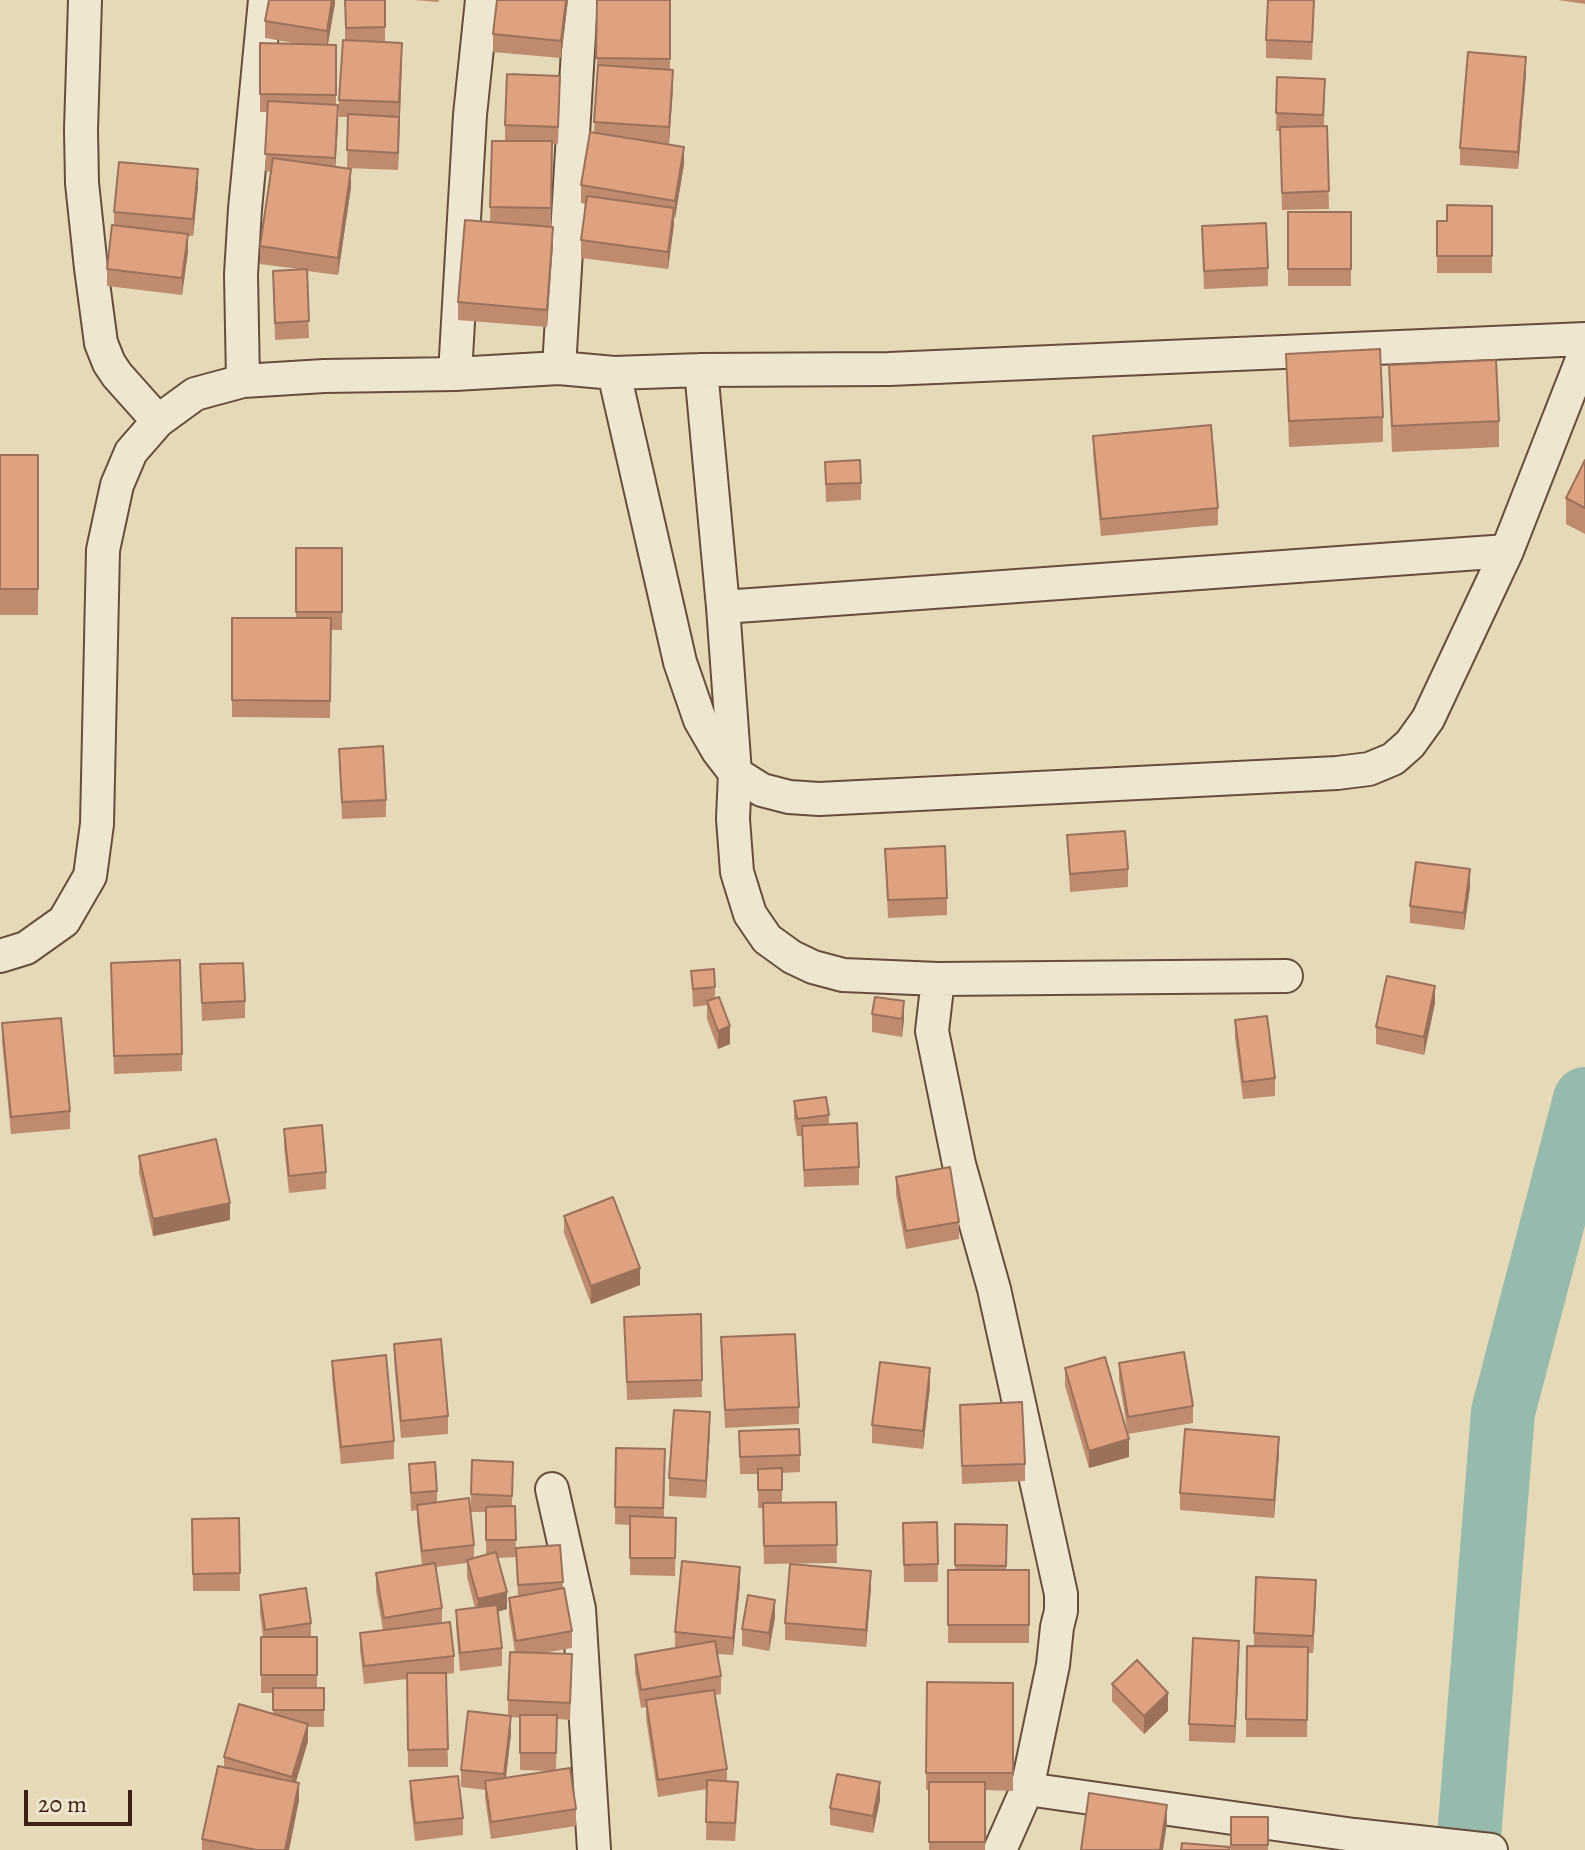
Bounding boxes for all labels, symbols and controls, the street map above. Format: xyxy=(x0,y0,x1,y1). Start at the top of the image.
scale bar xyxy=(28,1774,136,1824)
text: 20 m xyxy=(38,1788,87,1820)

